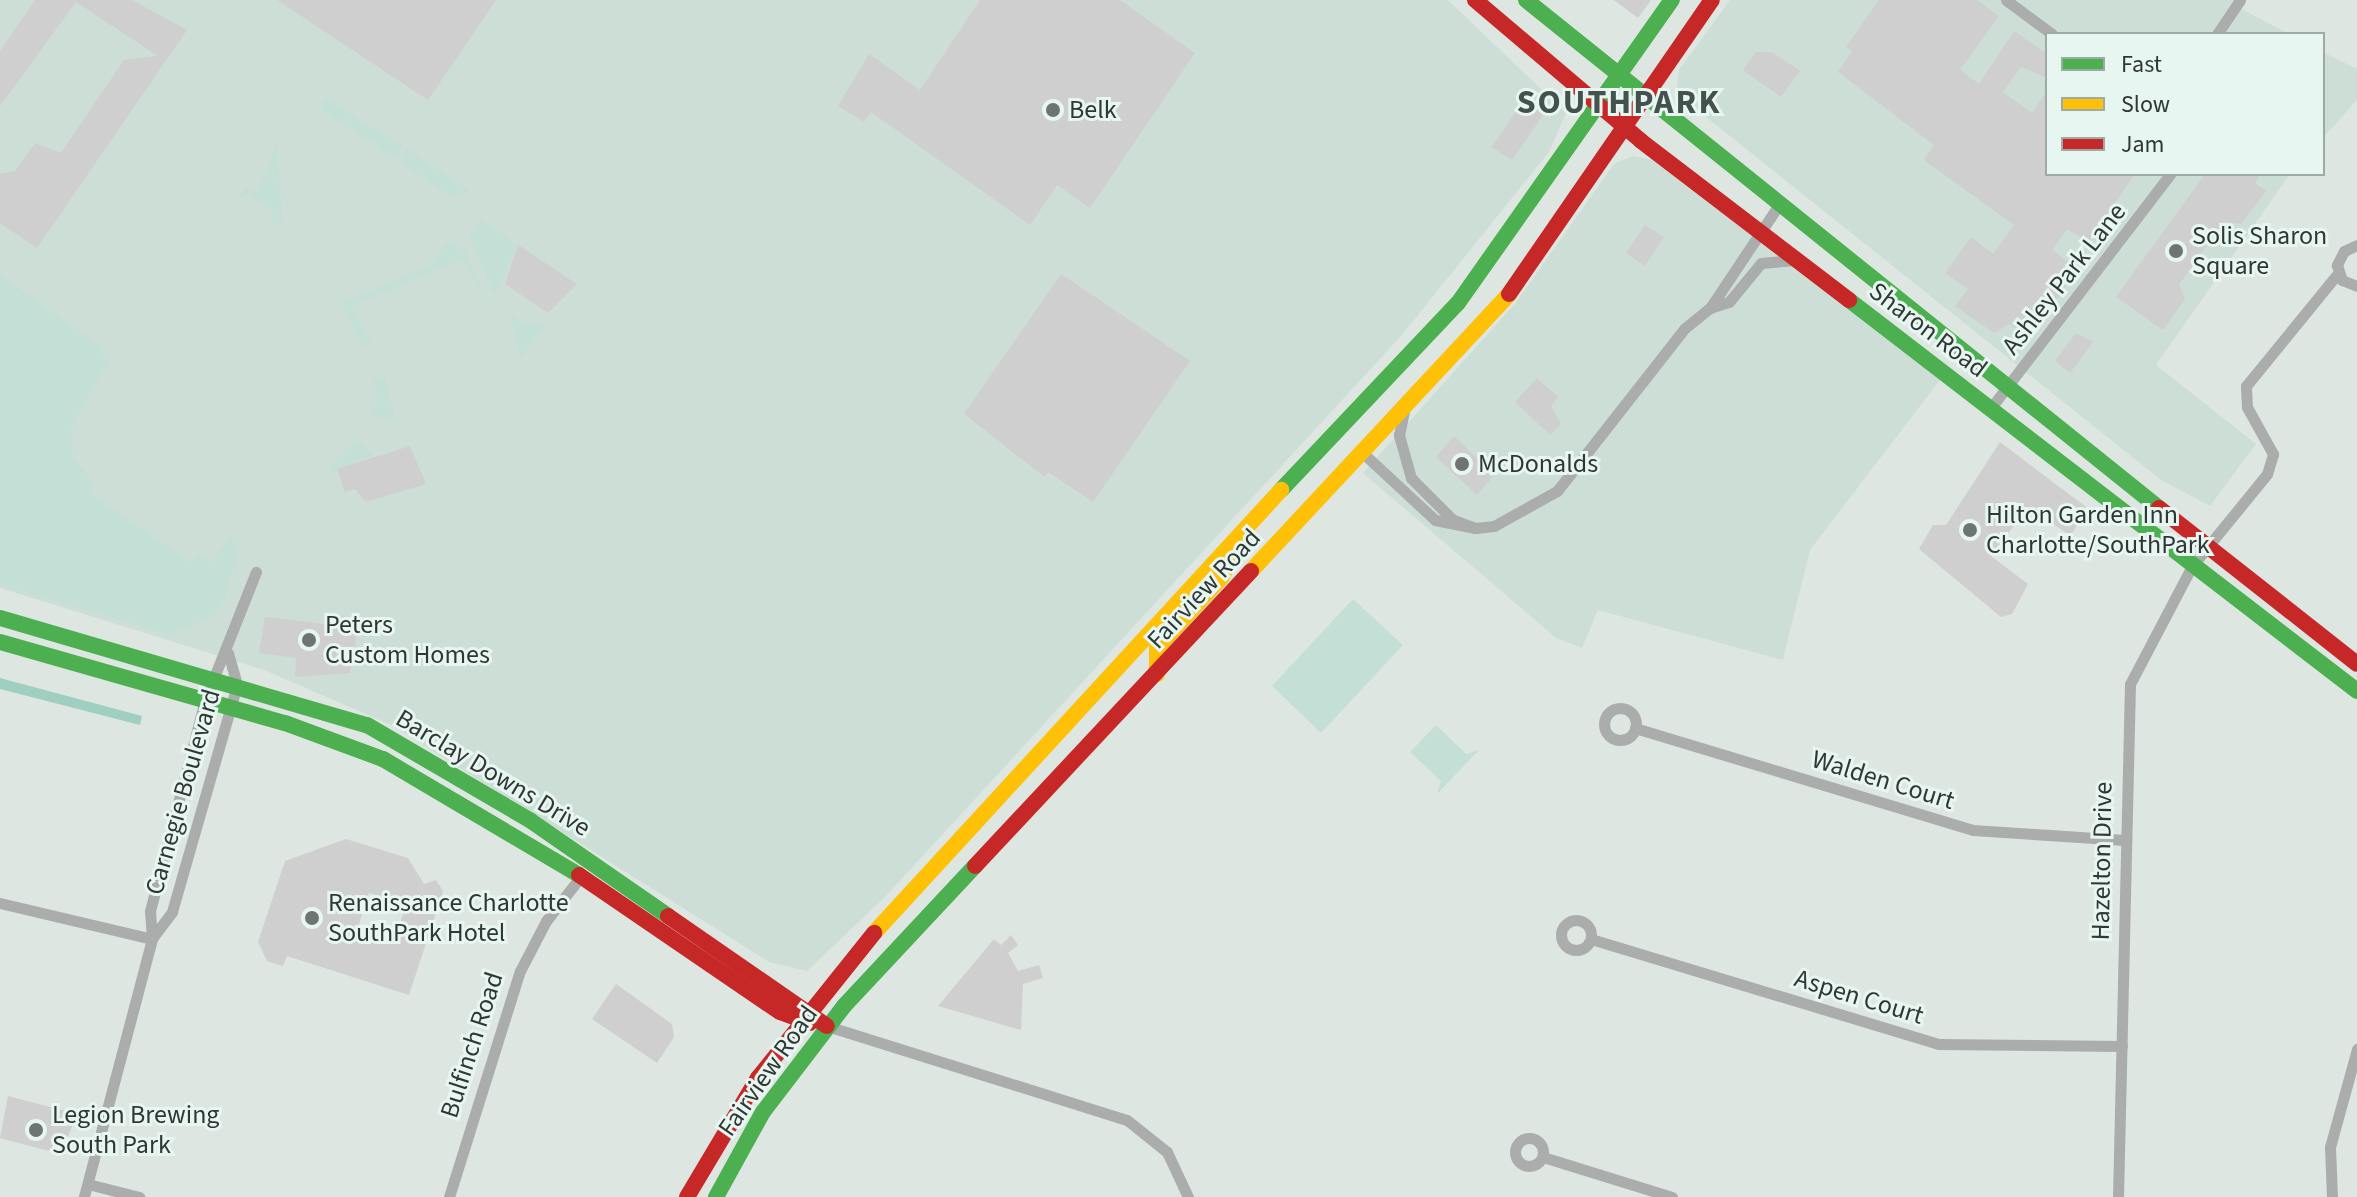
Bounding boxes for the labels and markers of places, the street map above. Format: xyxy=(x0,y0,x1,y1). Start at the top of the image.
place label: Belk xyxy=(1069,94,1117,126)
marker: Belk xyxy=(1044,101,1062,119)
place label: Solis Sharon Square xyxy=(2192,220,2327,282)
marker: Solis Sharon Square xyxy=(2167,242,2185,260)
place label: McDonalds xyxy=(1478,448,1598,480)
marker: McDonalds xyxy=(1453,455,1471,473)
place label: Hilton Garden Inn Charlotte/SouthPark xyxy=(1986,499,2210,560)
marker: Hilton Garden Inn Charlotte/SouthPark xyxy=(1961,521,1979,539)
place label: Peters Custom Homes xyxy=(325,609,490,670)
marker: Peters Custom Homes xyxy=(300,631,318,649)
place label: Renaissance Charlotte SouthPark Hotel xyxy=(328,887,569,948)
marker: Renaissance Charlotte SouthPark Hotel xyxy=(303,909,321,927)
place label: Legion Brewing South Park xyxy=(52,1099,219,1160)
marker: Legion Brewing South Park xyxy=(27,1121,45,1139)

